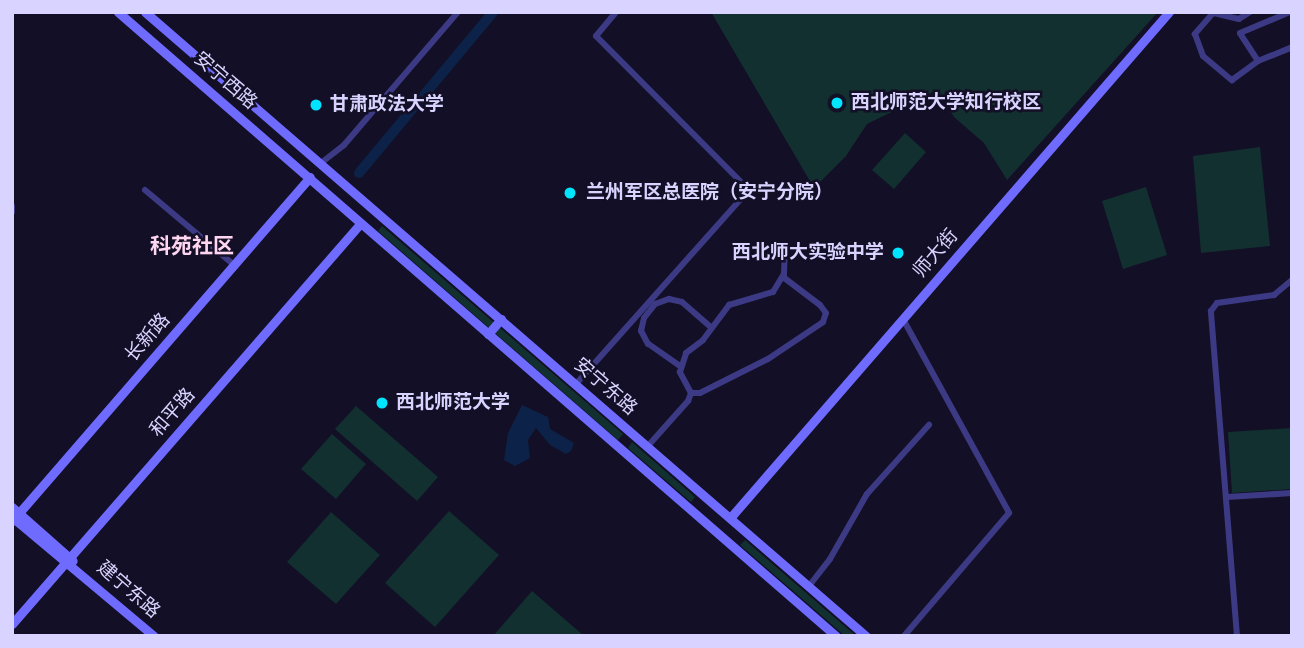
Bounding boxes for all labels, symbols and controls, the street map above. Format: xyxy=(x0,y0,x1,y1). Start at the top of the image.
street label: 安宁西路 xyxy=(189,47,261,115)
place label: 西北师范大学知行校区 xyxy=(851,92,1041,114)
place label: 甘肃政法大学 xyxy=(330,94,444,116)
marker: 西北师范大学知行校区 xyxy=(829,95,845,111)
marker: 甘肃政法大学 xyxy=(308,97,324,113)
place label: 兰州军区总医院（安宁分院） xyxy=(586,182,833,204)
marker: 兰州军区总医院（安宁分院） xyxy=(560,183,580,203)
street label: 师大街 xyxy=(909,225,963,283)
district label: 科苑社区 xyxy=(150,234,234,260)
place label: 西北师大实验中学 xyxy=(732,242,884,264)
marker: 西北师大实验中学 xyxy=(890,245,906,261)
street label: 长新路 xyxy=(121,309,175,367)
street label: 安宁东路 xyxy=(569,353,641,421)
street label: 和平路 xyxy=(146,384,200,442)
place label: 西北师范大学 xyxy=(396,392,510,414)
marker: 西北师范大学 xyxy=(374,395,390,411)
street label: 建宁东路 xyxy=(92,556,164,624)

